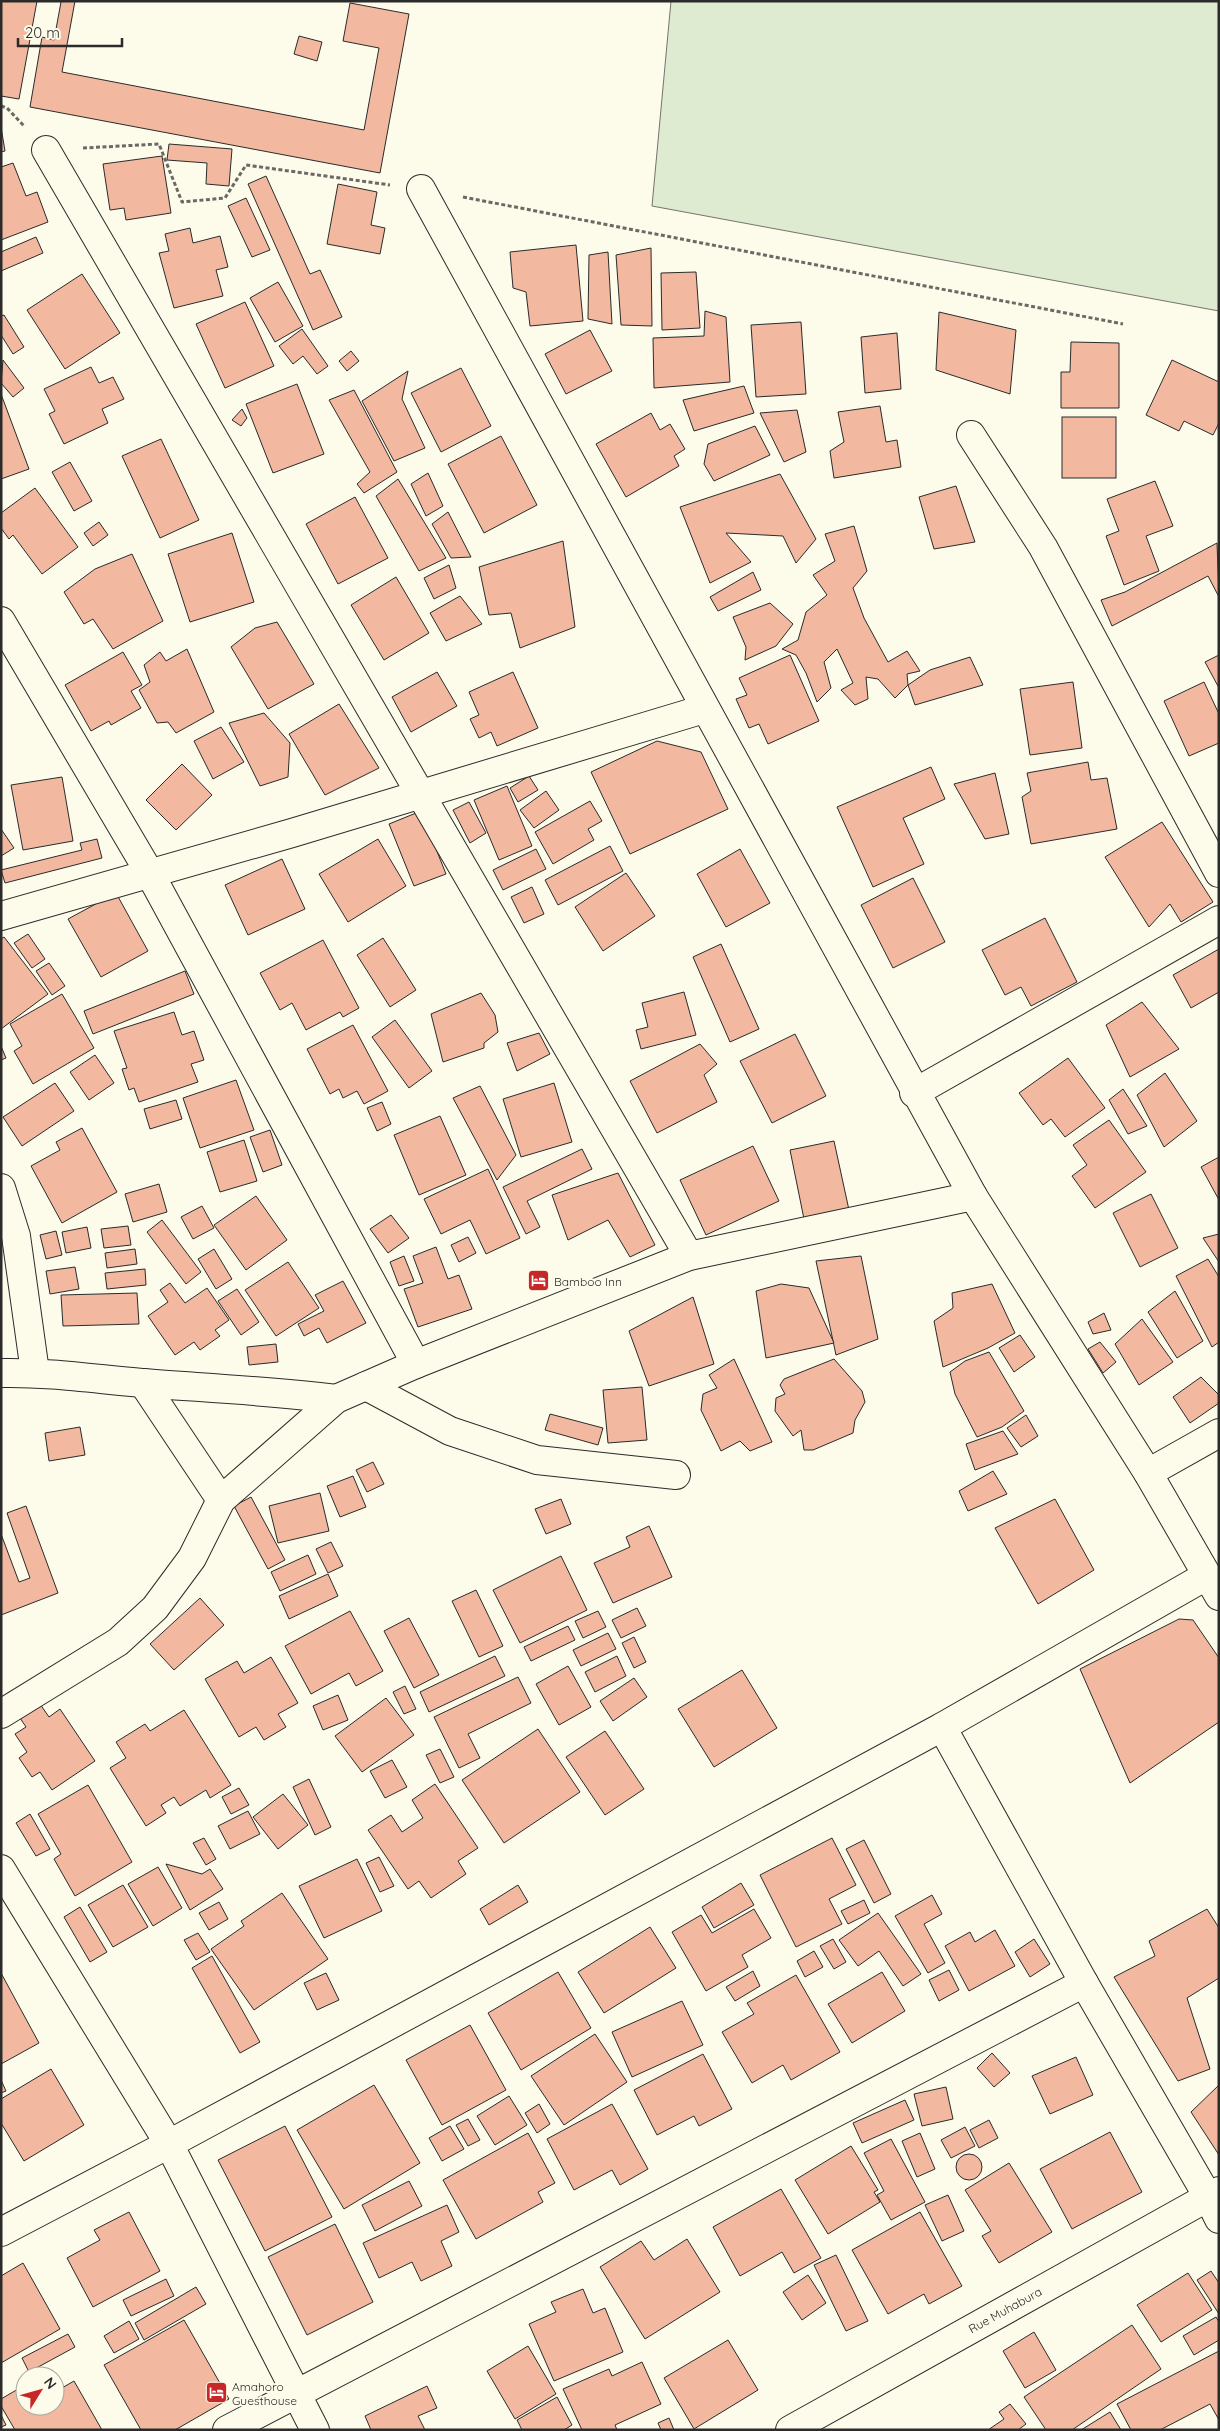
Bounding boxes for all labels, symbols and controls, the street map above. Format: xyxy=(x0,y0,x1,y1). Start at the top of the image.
scale bar xyxy=(18,15,121,47)
text: 20 m xyxy=(25,23,60,42)
hotel icon: Bamboo Inn xyxy=(526,1269,550,1293)
place label: Bamboo Inn xyxy=(554,1274,622,1289)
street label: Rue Muhabura xyxy=(966,2284,1044,2336)
north arrow xyxy=(15,2366,65,2416)
text: N xyxy=(40,2374,61,2393)
place label: Amahoro Guesthouse xyxy=(232,2379,297,2408)
hotel icon: Amahoro Guesthouse xyxy=(204,2381,228,2405)

